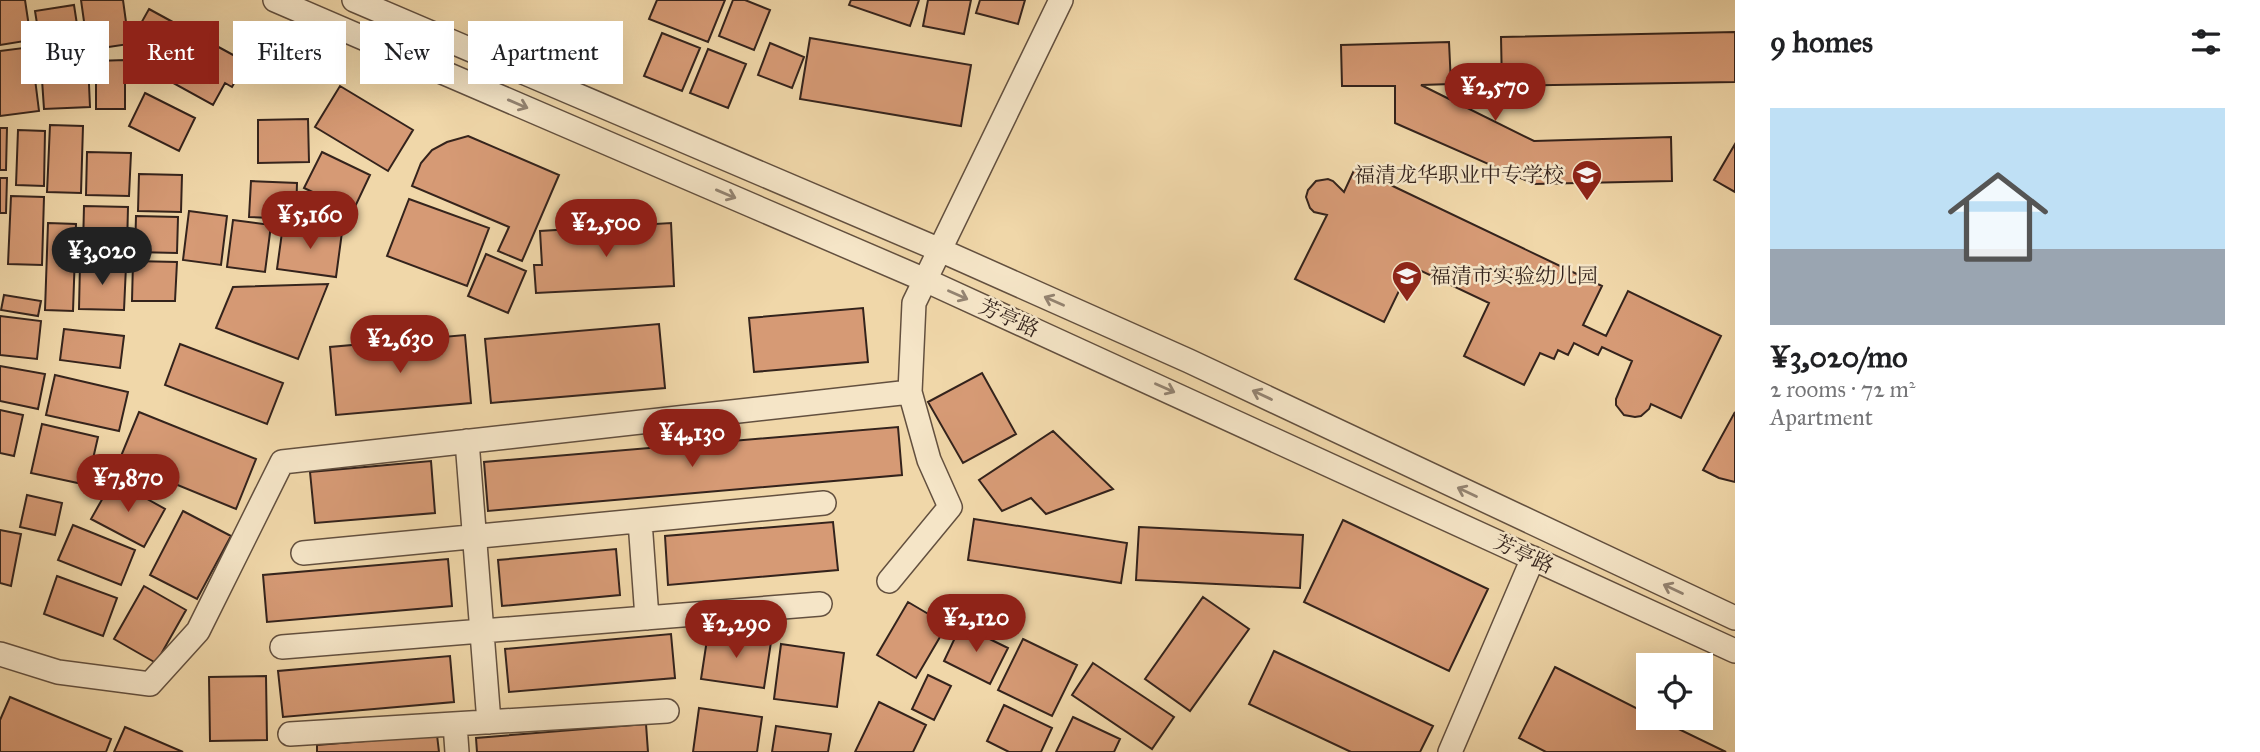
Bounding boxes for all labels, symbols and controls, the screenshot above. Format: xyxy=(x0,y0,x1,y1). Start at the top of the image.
chip: Buy xyxy=(21,21,109,84)
chip: Rent xyxy=(123,21,219,84)
chip: Filters xyxy=(233,21,346,84)
chip: New xyxy=(360,21,454,84)
chip: Apartment xyxy=(468,21,623,84)
icon: filters xyxy=(2187,23,2225,61)
text: 9 homes xyxy=(1770,24,1873,60)
pin: ¥2,570 xyxy=(1438,64,1552,123)
text: ¥2,570 xyxy=(1461,72,1529,100)
one-way arrow xyxy=(506,99,528,112)
icon: home xyxy=(1935,154,2061,280)
school or university icon: 福清龙华职业中专学校 xyxy=(1570,158,1604,202)
place label: 福清龙华职业中专学校 xyxy=(1354,162,1564,188)
one-way arrow xyxy=(715,189,737,202)
pin: ¥5,160 xyxy=(253,191,367,251)
text: ¥5,160 xyxy=(277,200,343,228)
pin: ¥2,500 xyxy=(549,200,663,259)
text: ¥2,500 xyxy=(571,208,641,236)
pin: ¥3,020 xyxy=(45,228,159,287)
text: ¥3,020 xyxy=(68,236,136,264)
school or university icon: 福清市实验幼儿园 xyxy=(1390,259,1424,303)
place label: 福清市实验幼儿园 xyxy=(1430,263,1598,289)
one-way arrow xyxy=(947,288,968,302)
street label: 芳亭路 xyxy=(975,293,1043,343)
one-way arrow xyxy=(1044,294,1066,307)
pin: ¥2,630 xyxy=(343,316,457,375)
text: ¥2,630 xyxy=(366,324,434,352)
text: ¥3,020/mo xyxy=(1770,339,1908,375)
text: 2 rooms · 72 m² xyxy=(1770,375,1915,403)
one-way arrow xyxy=(1154,382,1175,395)
one-way arrow xyxy=(1251,388,1273,401)
text: Apartment xyxy=(1770,403,1873,431)
pin: ¥4,130 xyxy=(635,410,749,469)
text: ¥4,130 xyxy=(659,418,725,446)
pin: ¥7,870 xyxy=(71,454,185,514)
text: ¥7,870 xyxy=(93,463,163,491)
one-way arrow xyxy=(1457,485,1478,498)
street label: 芳亭路 xyxy=(1490,529,1558,579)
one-way arrow xyxy=(1663,581,1684,595)
pin: ¥2,120 xyxy=(919,594,1033,654)
pin: ¥2,290 xyxy=(679,600,793,660)
text: ¥2,120 xyxy=(943,603,1009,631)
text: ¥2,290 xyxy=(701,609,771,637)
map controls xyxy=(1636,653,1713,730)
button: locate xyxy=(1636,653,1713,730)

